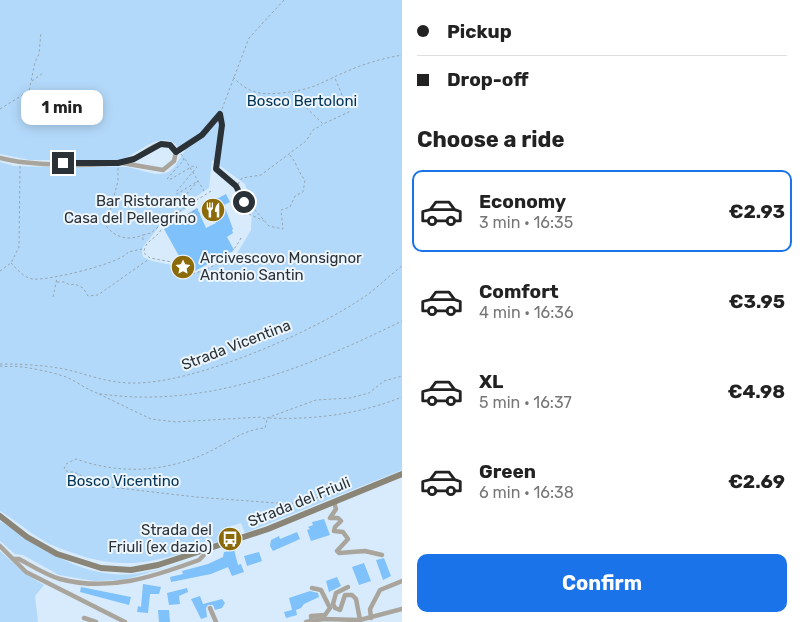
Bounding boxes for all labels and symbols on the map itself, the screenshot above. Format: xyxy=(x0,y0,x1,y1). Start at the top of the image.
callout: 1 min xyxy=(22,90,104,126)
park label: Bosco Bertoloni xyxy=(247,92,357,110)
route end xyxy=(52,152,74,174)
route start xyxy=(233,191,255,213)
place label: Bar Ristorante Casa del Pellegrino xyxy=(64,192,196,227)
restaurant icon: Bar Ristorante Casa del Pellegrino xyxy=(200,197,226,223)
place label: Arcivescovo Monsignor Antonio Santin xyxy=(200,249,362,284)
place icon: Arcivescovo Monsignor Antonio Santin xyxy=(170,254,196,280)
street label: Strada Vicentina xyxy=(179,316,293,374)
park label: Bosco Vicentino xyxy=(67,472,179,490)
street label: Strada del Friuli xyxy=(245,473,353,531)
place label: Strada del Friuli (ex dazio) xyxy=(108,521,212,556)
bus stop icon: Strada del Friuli (ex dazio) xyxy=(217,526,243,552)

